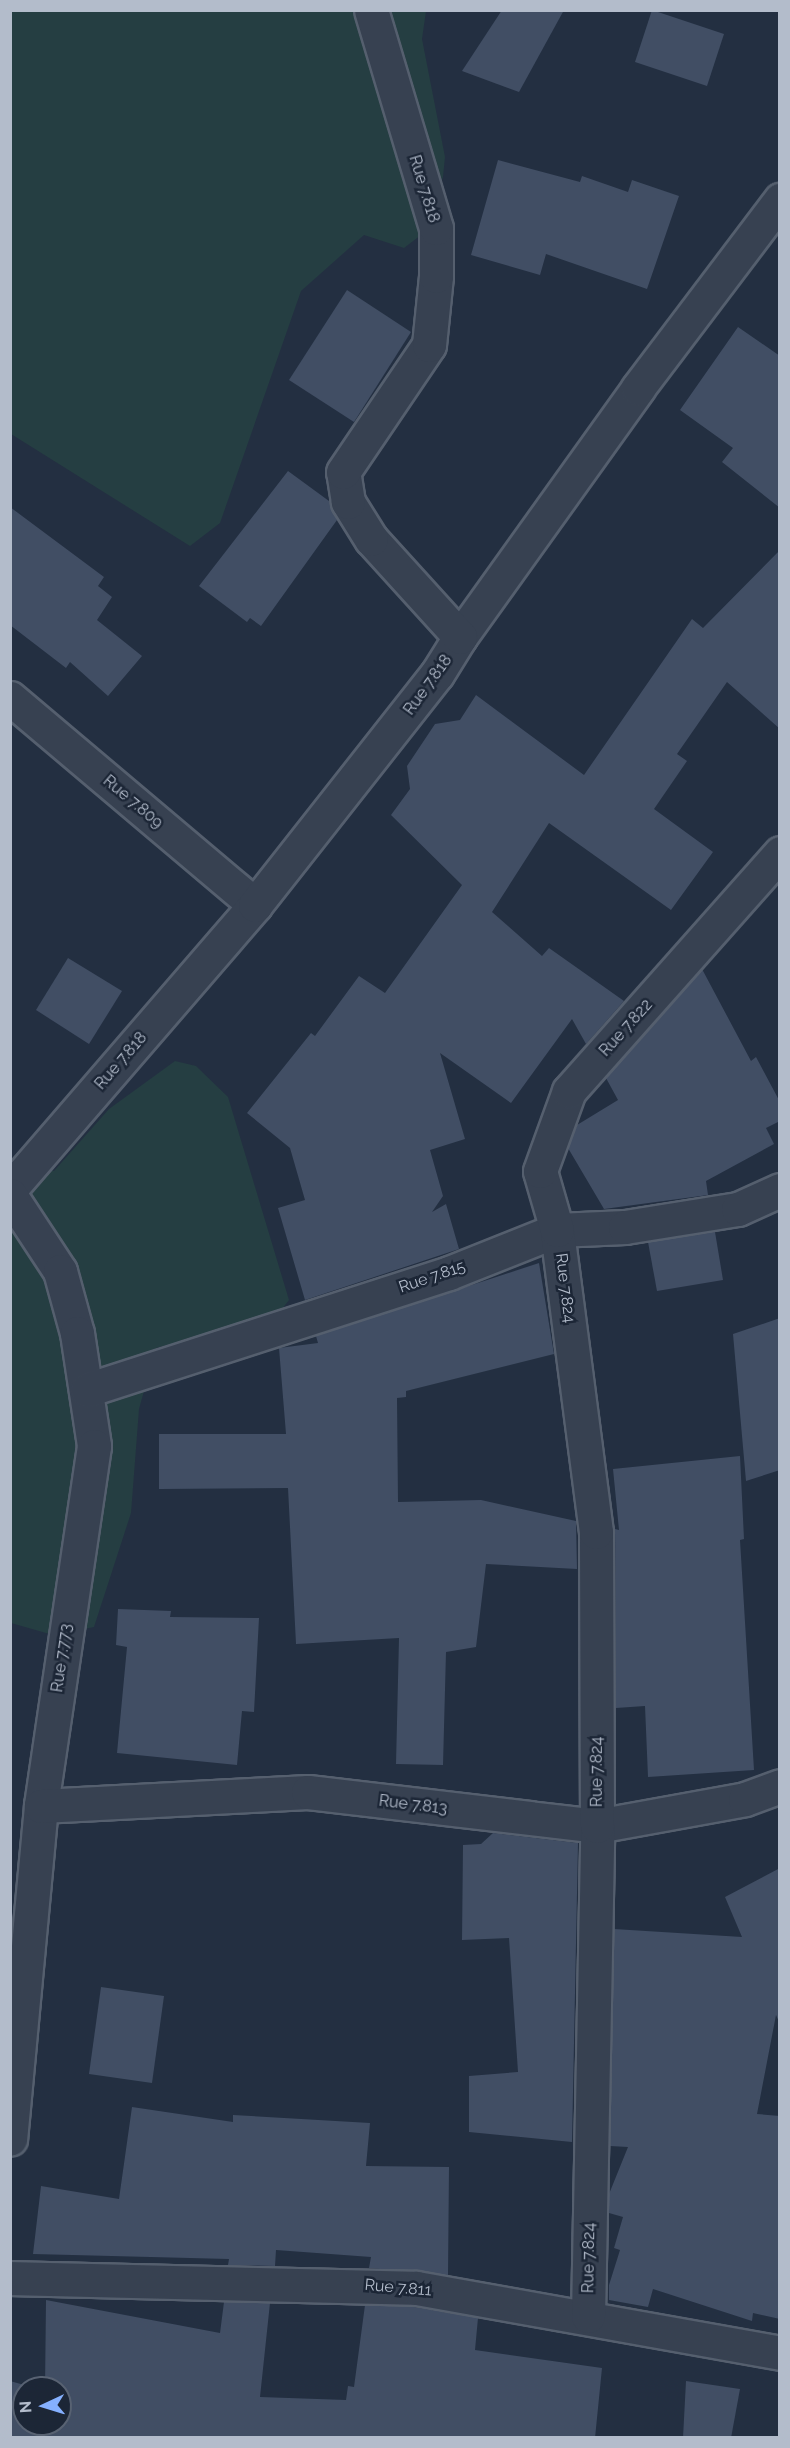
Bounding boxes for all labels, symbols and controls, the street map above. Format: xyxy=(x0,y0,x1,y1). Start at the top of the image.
street label: Rue 7.818 xyxy=(405,153,443,225)
street label: Rue 7.818 xyxy=(400,651,456,719)
street label: Rue 7.809 xyxy=(99,771,167,833)
street label: Rue 7.822 xyxy=(595,996,657,1060)
street label: Rue 7.818 xyxy=(91,1028,151,1094)
street label: Rue 7.824 xyxy=(551,1252,579,1324)
street label: Rue 7.815 xyxy=(396,1257,468,1297)
street label: Rue 7.773 xyxy=(48,1622,76,1694)
street label: Rue 7.824 xyxy=(587,1737,607,1807)
street label: Rue 7.813 xyxy=(378,1791,448,1819)
street label: Rue 7.824 xyxy=(579,2223,599,2293)
street label: Rue 7.811 xyxy=(364,2276,432,2300)
north arrow xyxy=(12,2376,72,2436)
text: N xyxy=(16,2400,35,2414)

